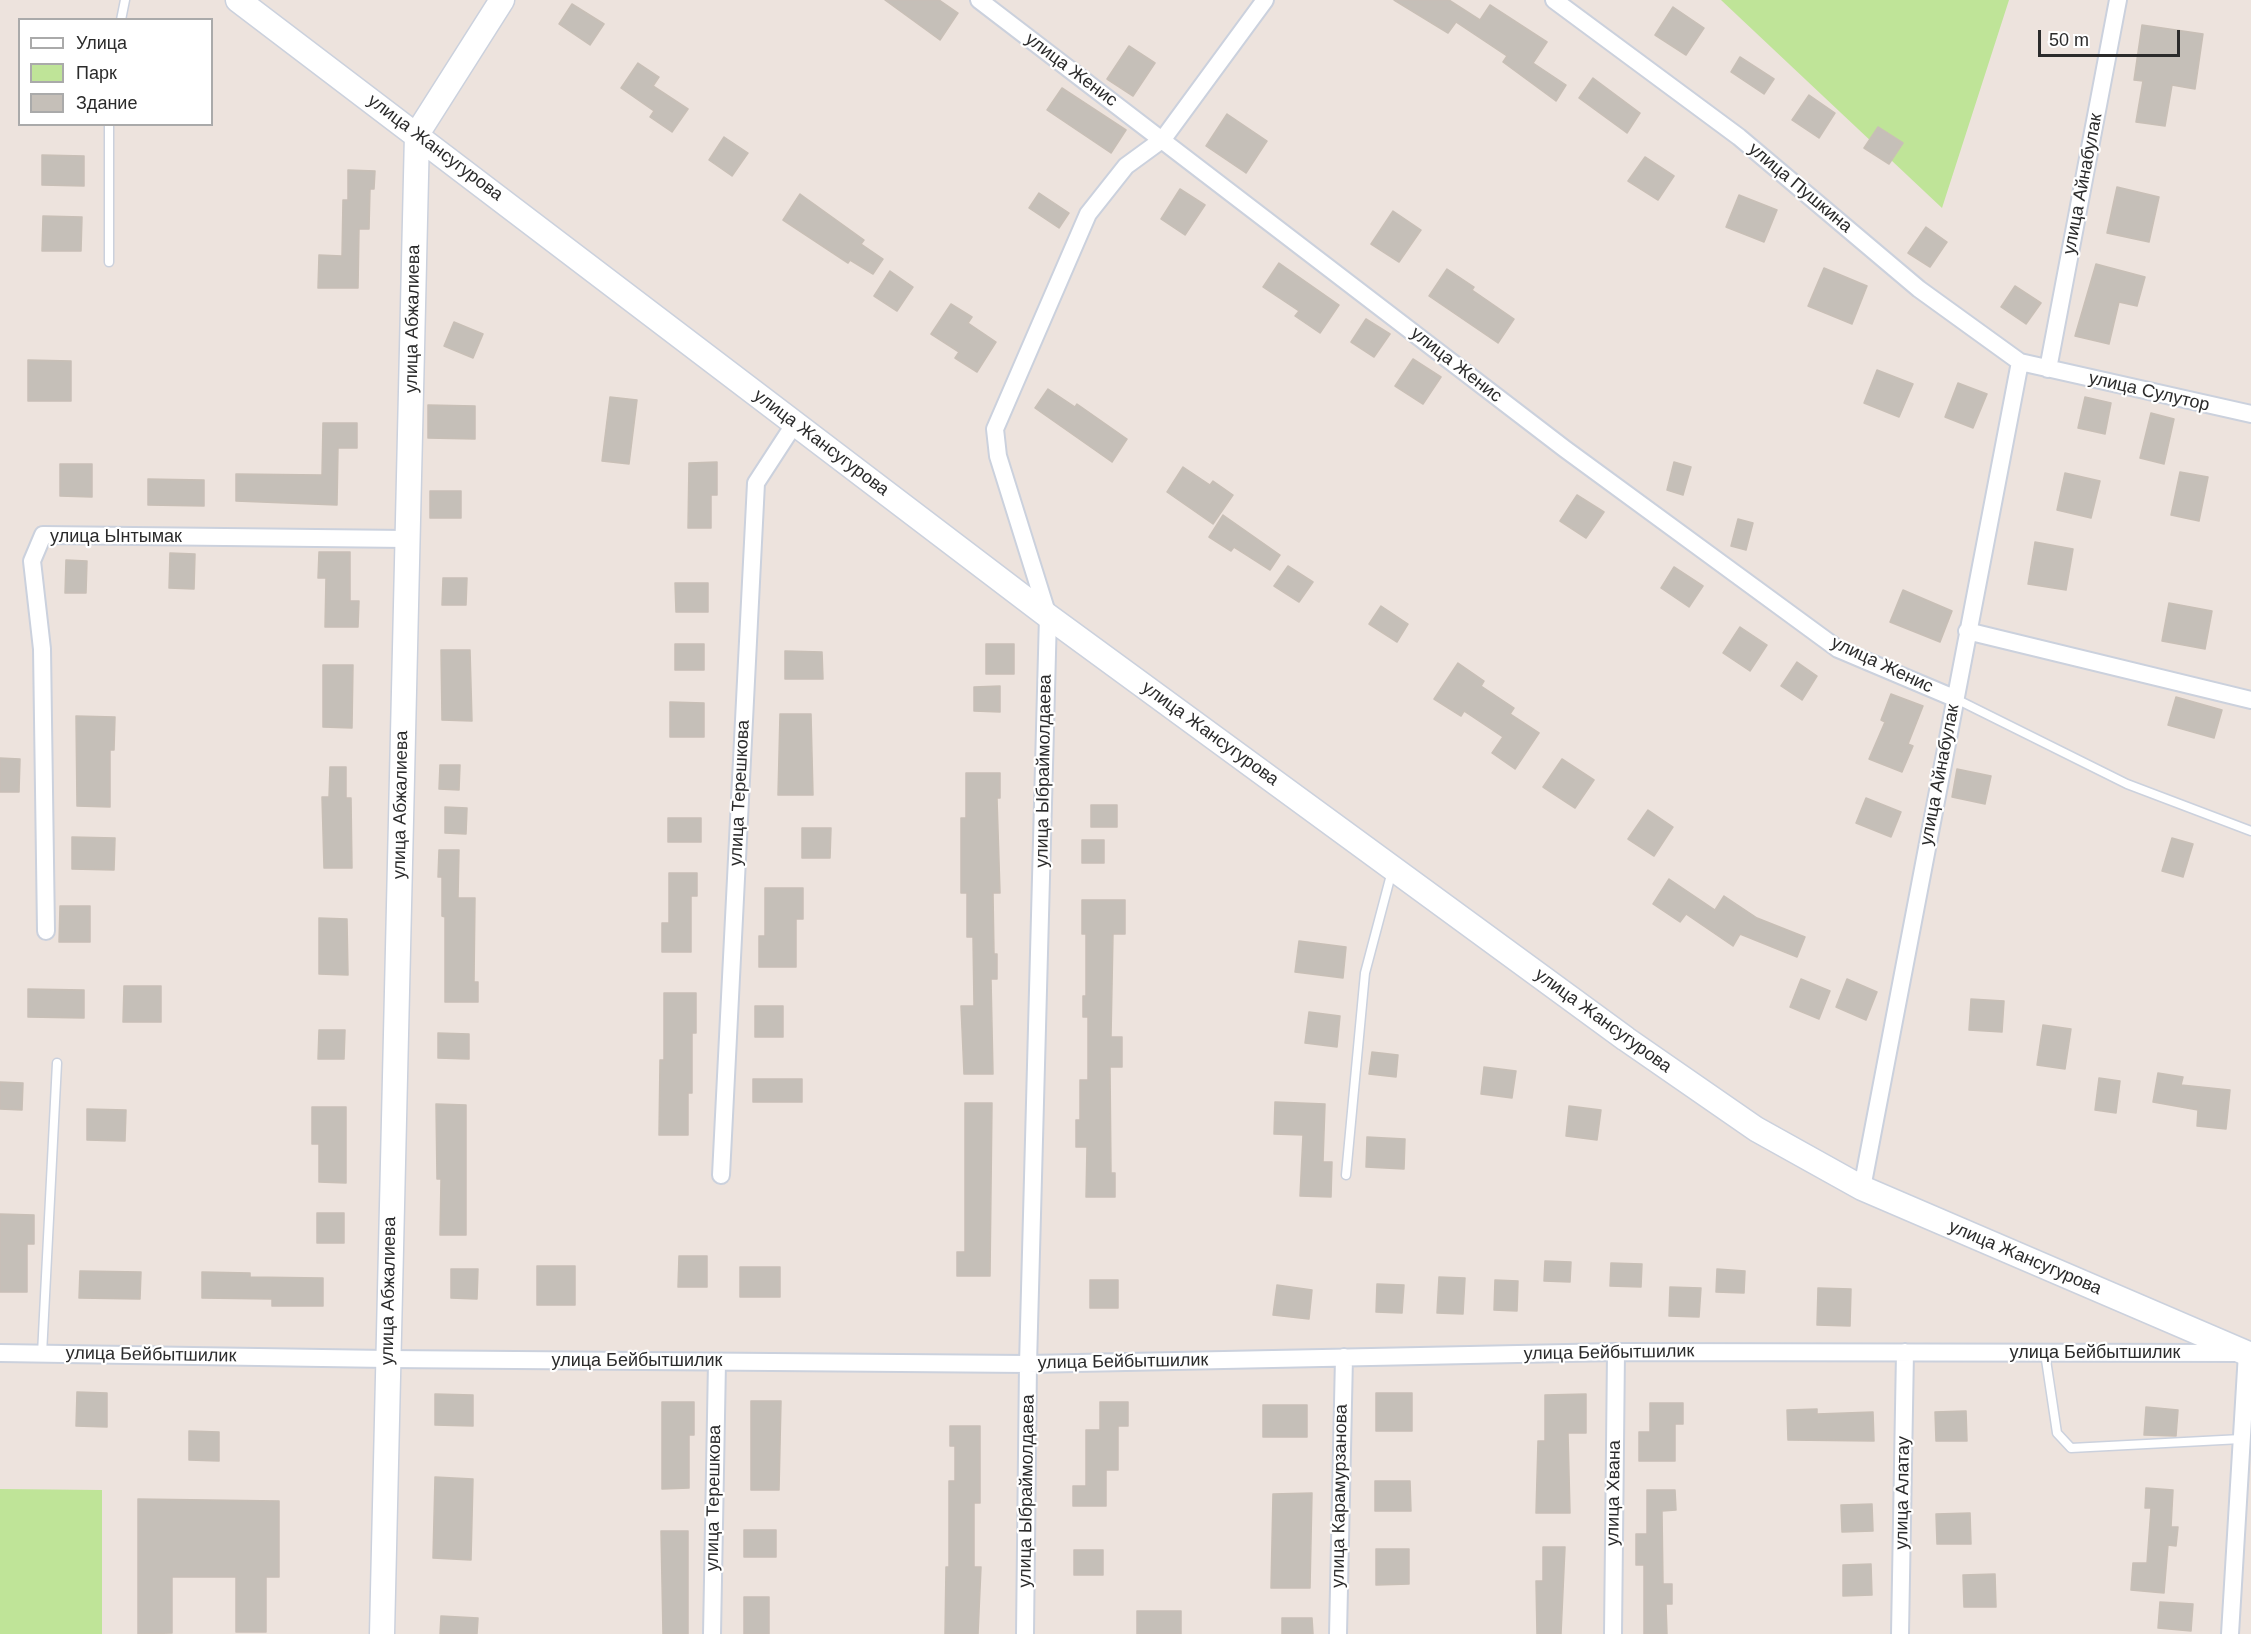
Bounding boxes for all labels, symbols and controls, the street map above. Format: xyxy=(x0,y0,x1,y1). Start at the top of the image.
legend xyxy=(18,18,213,126)
scale bar xyxy=(2041,18,2184,56)
street label: улица Женис xyxy=(1021,28,1121,112)
text: 50 m xyxy=(2049,30,2089,50)
text: Улица xyxy=(76,33,127,53)
text: Парк xyxy=(76,63,117,83)
street label: улица Жансугурова xyxy=(363,90,507,206)
text: Здание xyxy=(76,93,137,113)
street label: улица Айнабулак xyxy=(2059,112,2107,256)
street label: улица Пушкина xyxy=(1744,138,1856,238)
street label: улица Абжалиева xyxy=(401,245,425,393)
street label: улица Женис xyxy=(1406,323,1506,407)
street label: улица Сулутор xyxy=(2086,368,2212,416)
street label: улица Жансугурова xyxy=(749,385,893,501)
street label: улица Ынтымак xyxy=(50,526,182,548)
street label: улица Женис xyxy=(1828,632,1936,698)
street label: улица Ыбраймолдаева xyxy=(1032,674,1056,868)
street label: улица Жансугурова xyxy=(1137,677,1283,791)
street label: улица Айнабулак xyxy=(1916,703,1964,847)
street label: улица Терешкова xyxy=(725,719,755,867)
street label: улица Абжалиева xyxy=(389,731,413,879)
street label: улица Жансугурова xyxy=(1530,964,1676,1078)
street label: улица Жансугурова xyxy=(1945,1216,2105,1300)
street label: улица Абжалиева xyxy=(377,1217,401,1365)
street label: улица Бейбытшилик xyxy=(1523,1341,1695,1365)
street label: улица Бейбытшилик xyxy=(2010,1342,2180,1364)
street label: улица Бейбытшилик xyxy=(65,1343,237,1367)
street label: улица Бейбытшилик xyxy=(552,1350,722,1372)
street label: улица Бейбытшилик xyxy=(1037,1350,1209,1374)
street label: улица Ыбраймолдаева xyxy=(1015,1394,1039,1588)
street label: улица Карамурзанова xyxy=(1328,1404,1352,1588)
street label: улица Терешкова xyxy=(702,1425,726,1571)
street label: улица Алатау xyxy=(1891,1436,1915,1550)
street label: улица Хвана xyxy=(1602,1440,1626,1546)

